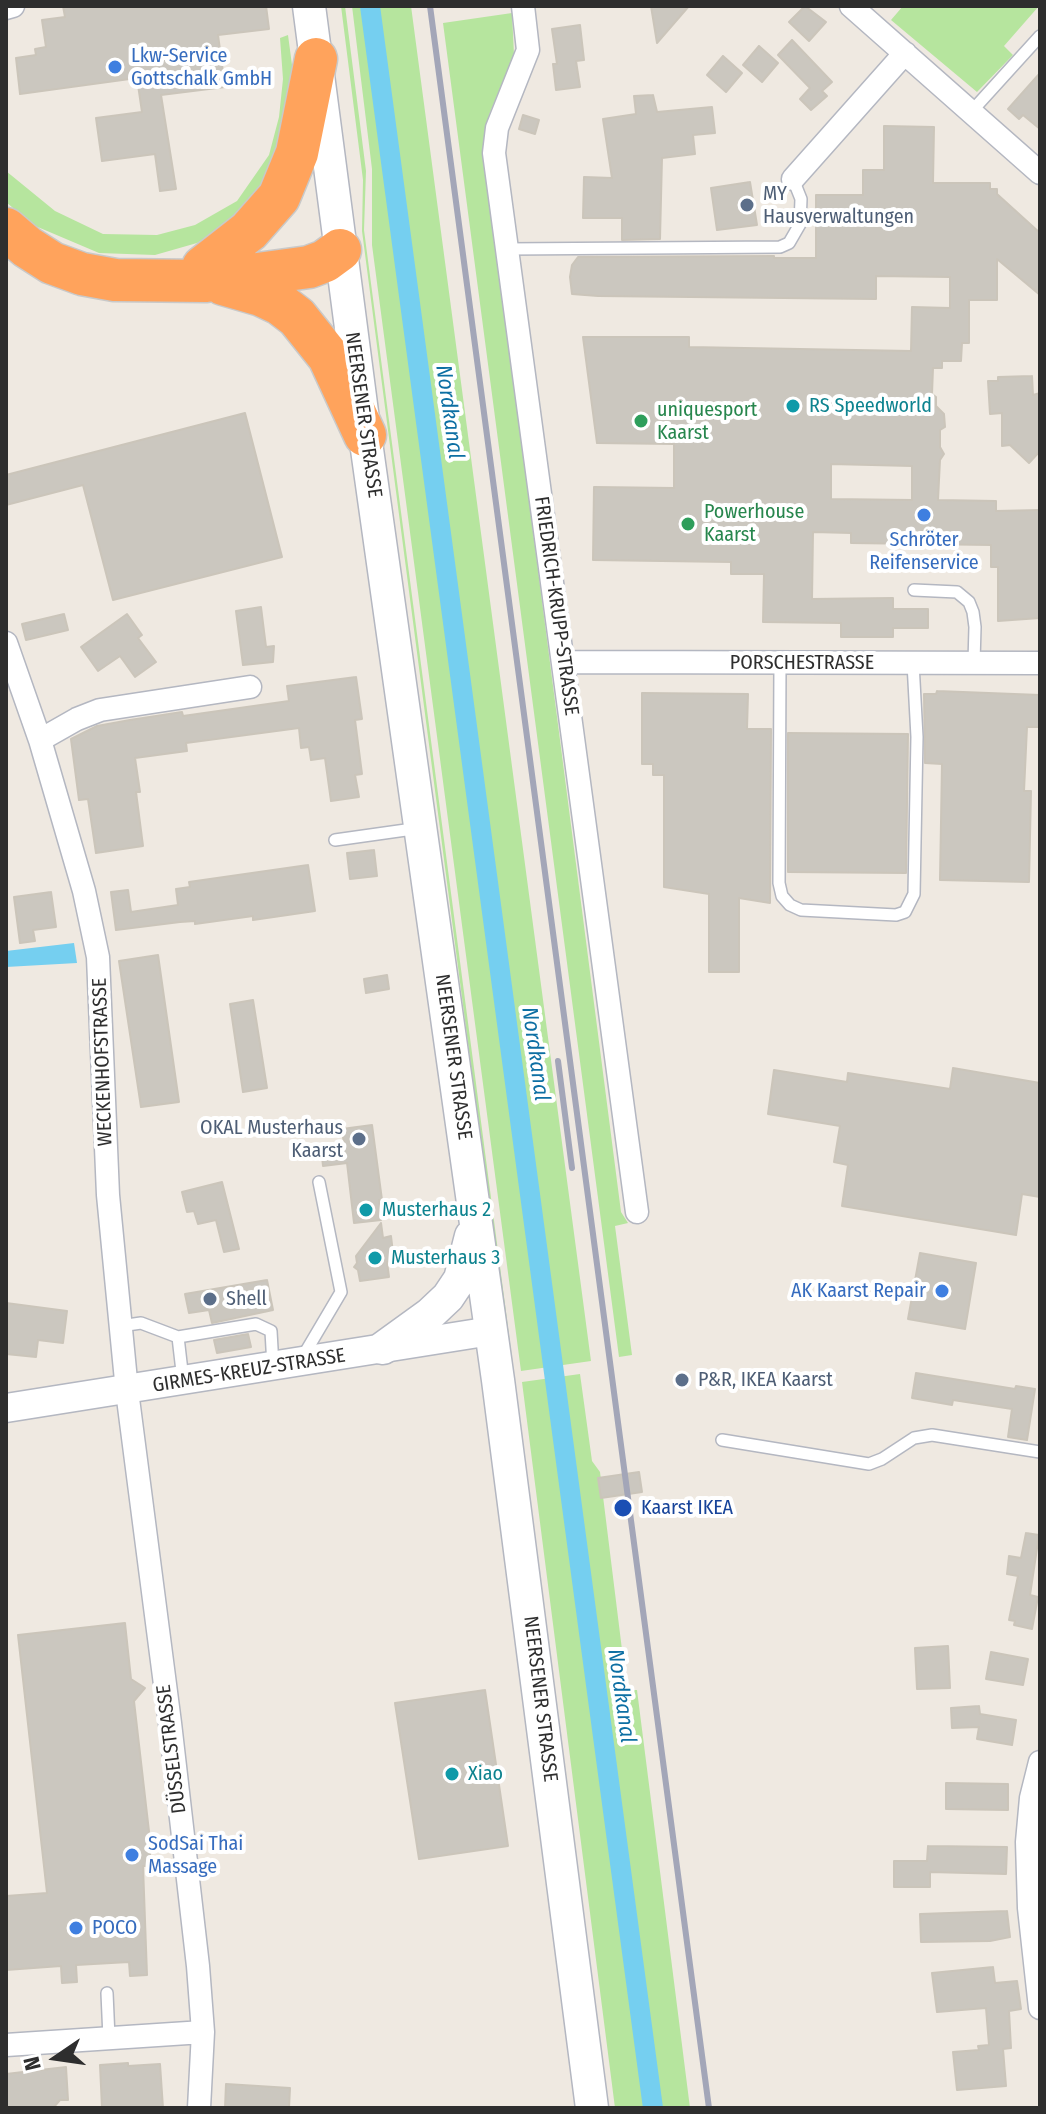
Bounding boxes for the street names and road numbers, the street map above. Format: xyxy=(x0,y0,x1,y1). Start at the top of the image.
street label: NEERSENER STRASSE xyxy=(339,331,387,499)
street label: FRIEDRICH-KRUPP-STRASSE xyxy=(529,495,583,717)
street label: PORSCHESTRASSE xyxy=(730,651,874,675)
street label: NEERSENER STRASSE xyxy=(429,973,477,1141)
street label: WECKENHOFSTRASSE xyxy=(88,977,118,1147)
street label: GIRMES-KREUZ-STRASSE xyxy=(151,1344,347,1398)
street label: NEERSENER STRASSE xyxy=(518,1615,562,1783)
street label: DÜSSELSTRASSE xyxy=(152,1683,192,1815)

